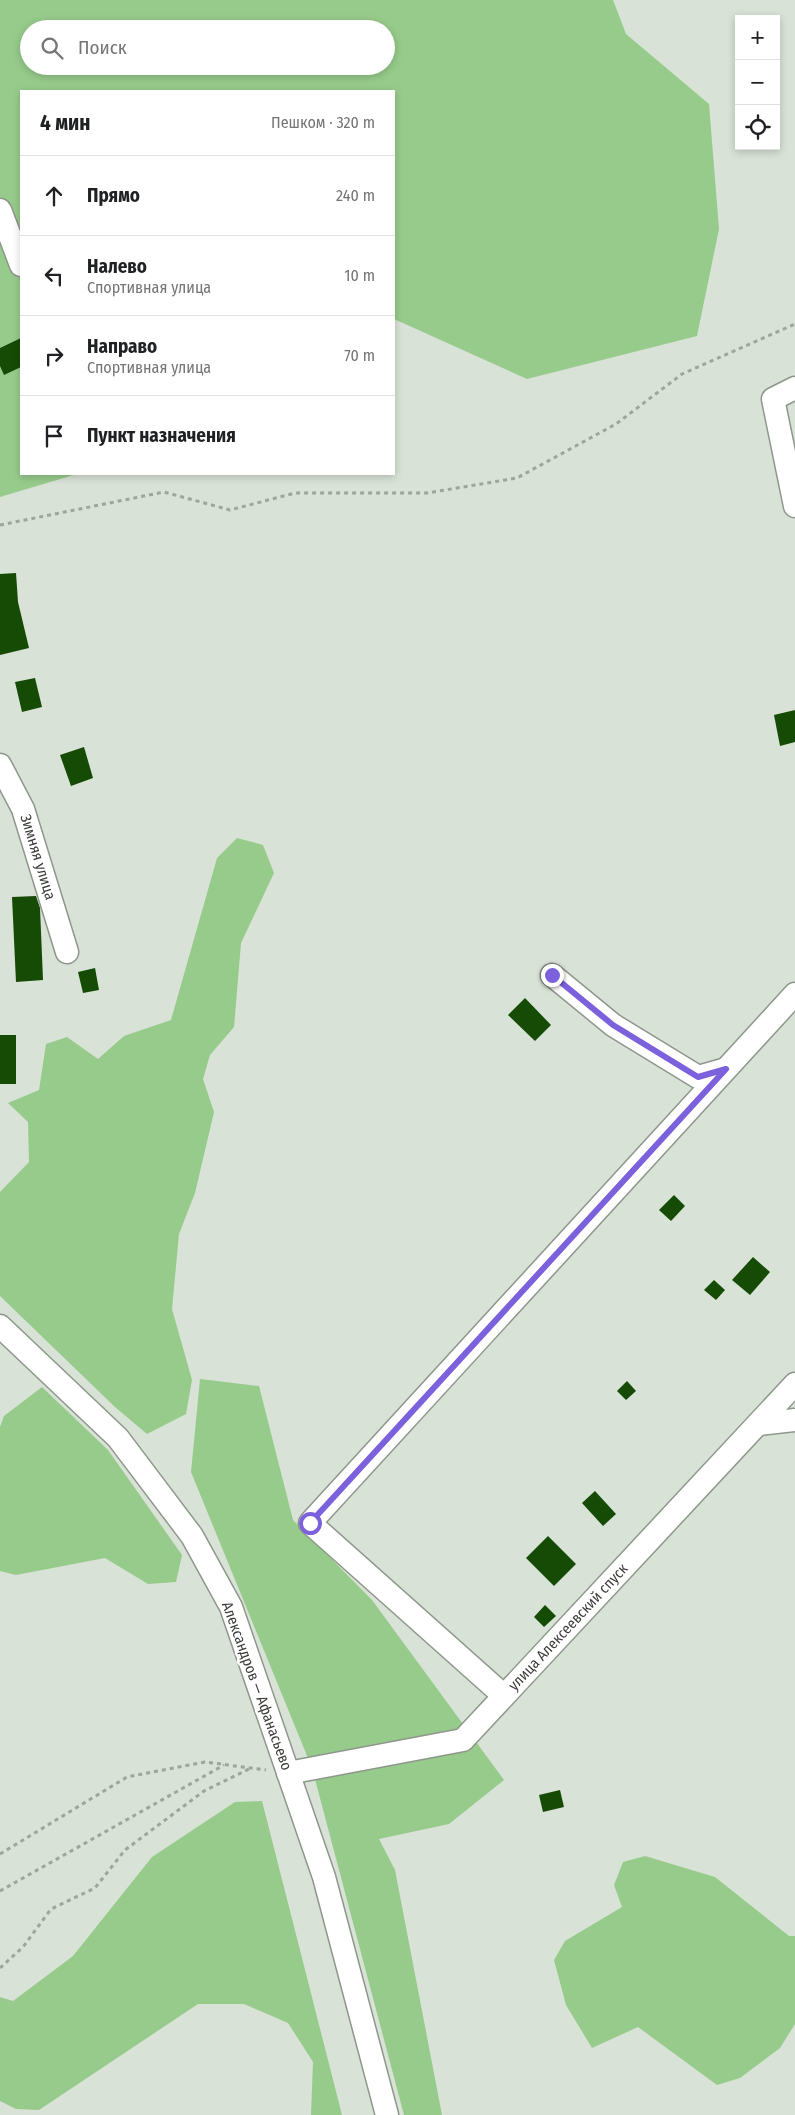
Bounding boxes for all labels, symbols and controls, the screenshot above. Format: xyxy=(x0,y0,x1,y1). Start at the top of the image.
map controls xyxy=(735,15,780,150)
button: + xyxy=(735,15,780,60)
search box xyxy=(20,20,395,75)
icon: search xyxy=(38,34,66,62)
text: Поиск xyxy=(78,36,127,59)
button: − xyxy=(735,60,780,105)
button: locate xyxy=(735,105,780,150)
text: 4 мин xyxy=(40,110,90,136)
text: Пешком · 320 m xyxy=(271,113,375,132)
icon: ahead xyxy=(40,182,68,210)
text: Прямо xyxy=(87,184,140,207)
text: 240 m xyxy=(336,186,375,205)
text: Налево xyxy=(87,255,147,278)
icon: left xyxy=(40,262,68,290)
text: 10 m xyxy=(344,266,375,285)
text: Спортивная улица xyxy=(87,278,211,297)
text: Направо xyxy=(87,335,157,358)
icon: right xyxy=(40,342,68,370)
text: 70 m xyxy=(344,346,375,365)
text: Спортивная улица xyxy=(87,358,211,377)
icon: arrive xyxy=(40,422,68,450)
text: Пункт назначения xyxy=(87,424,236,447)
street label: Зимняя улица xyxy=(16,812,60,902)
route end xyxy=(541,964,564,987)
route start xyxy=(299,1512,322,1535)
street label: улица Алексеевский спуск xyxy=(504,1560,632,1694)
street label: Александров — Афанасьево xyxy=(218,1599,296,1773)

